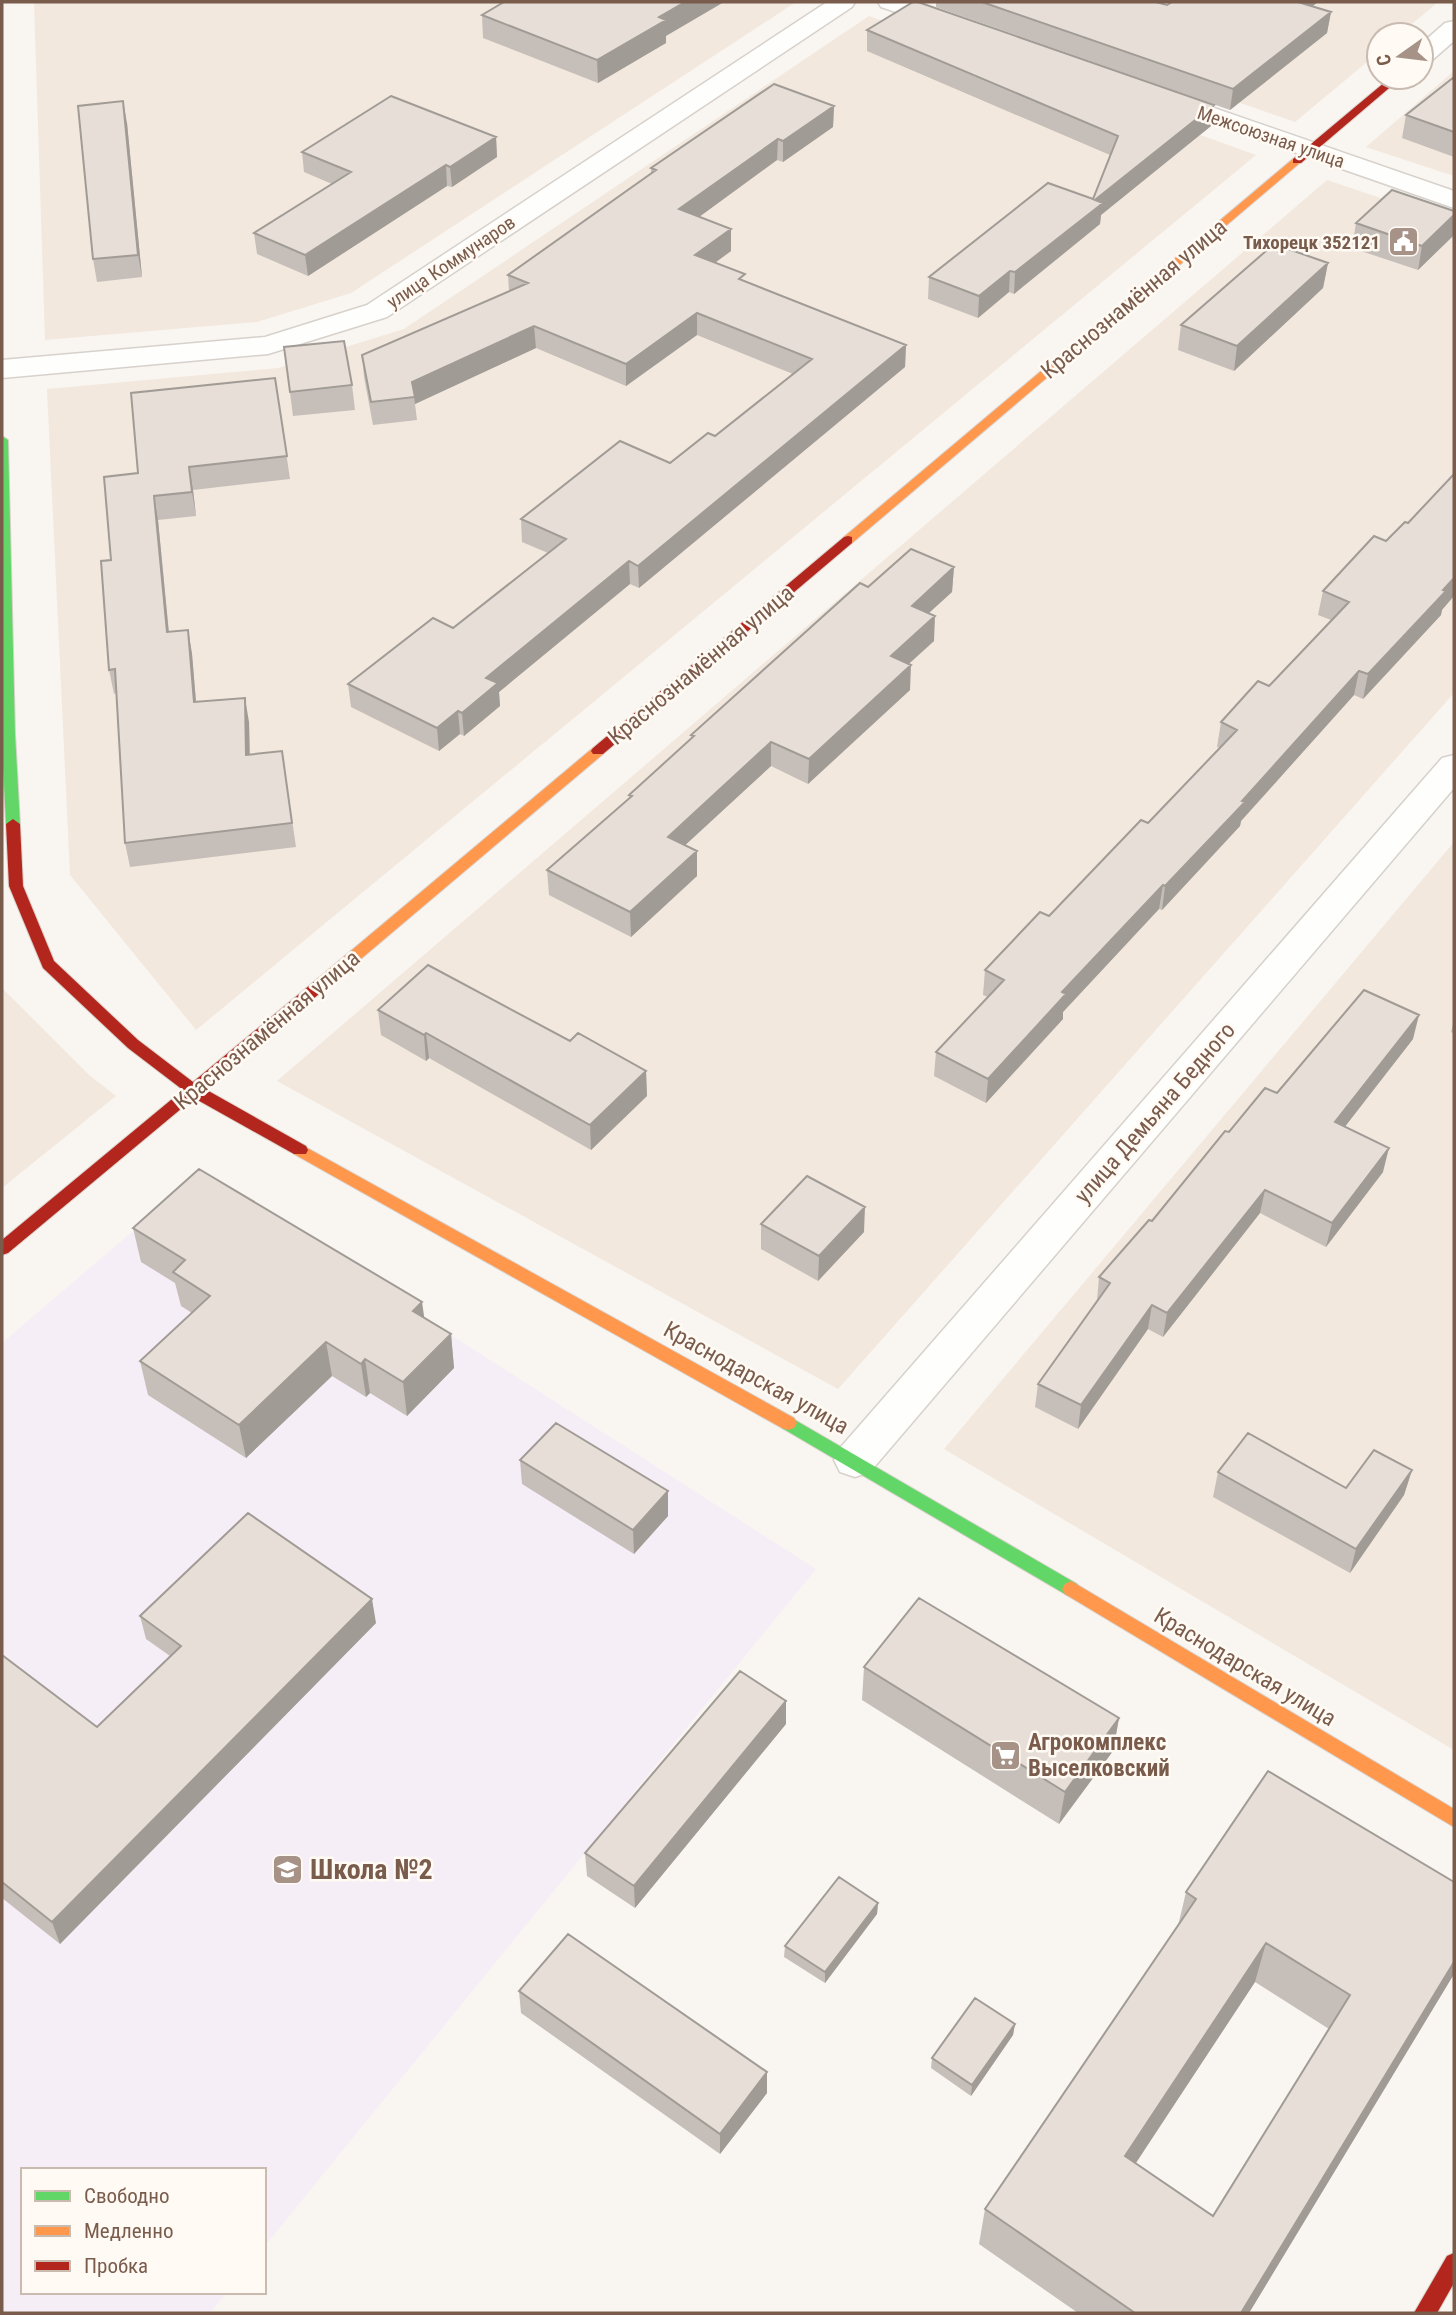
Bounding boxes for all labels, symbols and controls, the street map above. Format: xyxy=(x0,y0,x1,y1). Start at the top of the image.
north arrow xyxy=(1365,21,1435,91)
text: С xyxy=(1371,52,1396,68)
street label: Межсоюзная улица xyxy=(1194,101,1348,173)
street label: улица Коммунаров xyxy=(382,211,520,313)
street label: Краснознамённая улица xyxy=(1036,213,1232,385)
public building icon: Тихорецк 352121 xyxy=(1386,225,1420,259)
place label: Тихорецк 352121 xyxy=(1243,231,1380,254)
street label: Краснознамённая улица xyxy=(603,579,799,751)
street label: Краснознамённая улица xyxy=(169,944,365,1116)
street label: улица Демьяна Бедного xyxy=(1069,1017,1241,1209)
street label: Краснодарская улица xyxy=(659,1316,853,1440)
street label: Краснодарская улица xyxy=(1149,1602,1341,1732)
place label: Агрокомплекс Выселковский xyxy=(1028,1729,1170,1782)
supermarket icon: Агрокомплекс Выселковский xyxy=(988,1738,1022,1772)
school or university icon: Школа №2 xyxy=(270,1852,304,1886)
place label: Школа №2 xyxy=(310,1853,433,1886)
legend xyxy=(21,2168,266,2294)
text: Свободно xyxy=(84,2184,170,2208)
text: Медленно xyxy=(84,2219,173,2243)
text: Пробка xyxy=(84,2254,148,2278)

